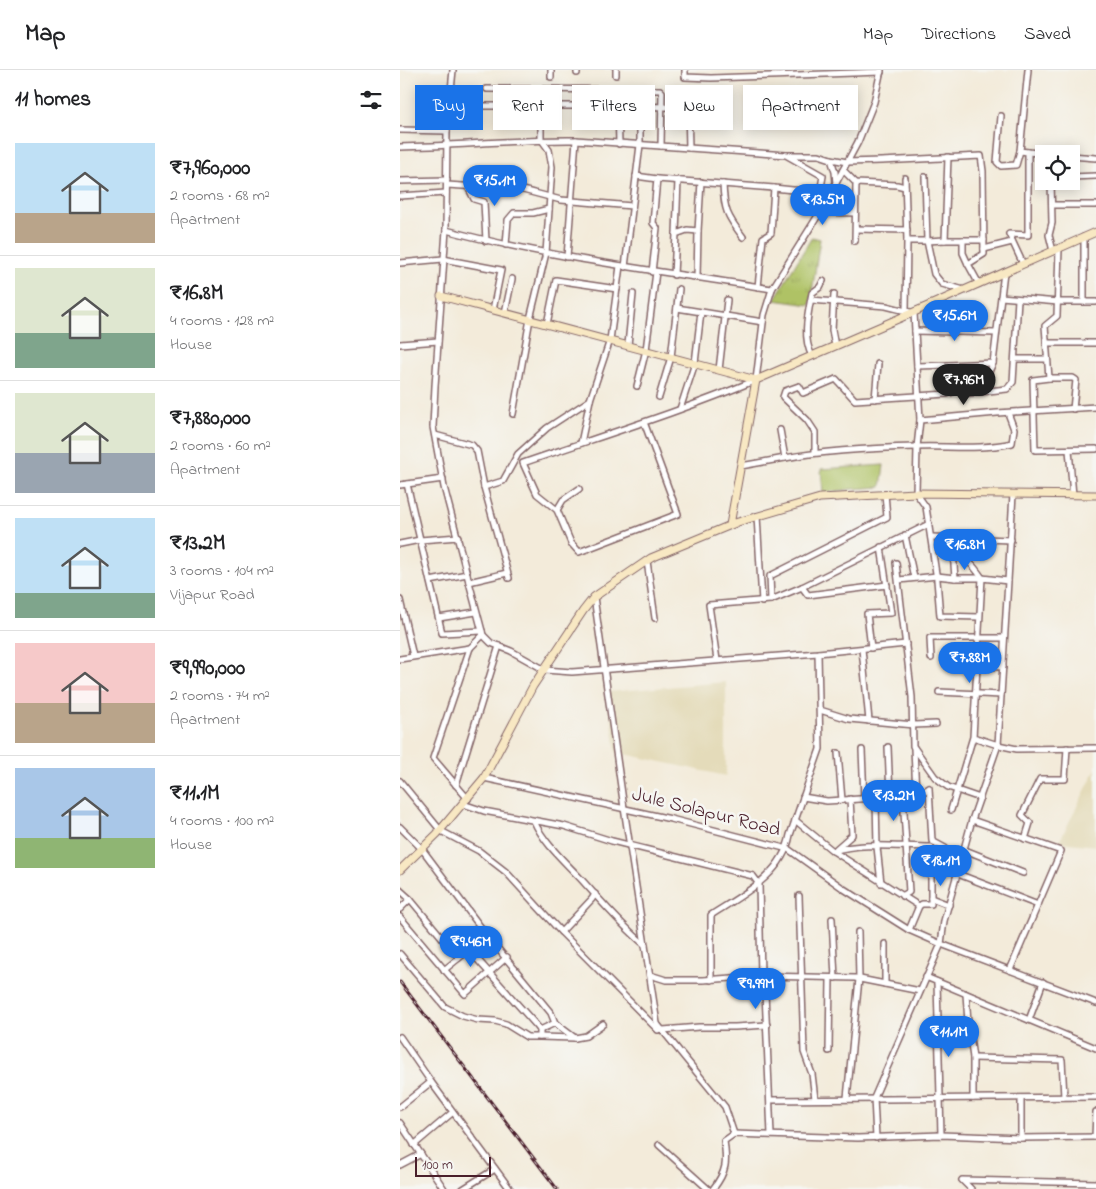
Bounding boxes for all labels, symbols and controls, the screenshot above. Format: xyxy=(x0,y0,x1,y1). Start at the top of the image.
text: Map xyxy=(25,17,66,52)
text: Map xyxy=(863,22,893,48)
text: Directions xyxy=(921,22,996,48)
text: Saved xyxy=(1024,22,1071,48)
text: 11 homes xyxy=(15,85,91,115)
chip: Buy xyxy=(415,85,483,130)
chip: Rent xyxy=(493,85,562,130)
chip: Filters xyxy=(572,85,655,130)
chip: New xyxy=(665,85,733,130)
chip: Apartment xyxy=(743,85,858,130)
icon: filters xyxy=(357,86,385,114)
map controls xyxy=(1035,145,1080,190)
button: locate xyxy=(1035,145,1080,190)
text: ₹7,960,000 xyxy=(170,154,250,184)
icon: home xyxy=(55,163,115,223)
pin: ₹15.1M xyxy=(454,164,536,207)
text: ₹15.1M xyxy=(474,169,516,193)
text: 2 rooms · 68 m² xyxy=(170,184,270,208)
pin: ₹13.5M xyxy=(782,184,864,226)
text: ₹13.5M xyxy=(801,188,845,212)
text: Apartment xyxy=(170,208,240,232)
text: ₹16.8M xyxy=(170,279,223,309)
icon: home xyxy=(55,288,115,348)
pin: ₹15.6M xyxy=(914,300,996,342)
text: ₹15.6M xyxy=(933,304,977,328)
text: 4 rooms · 128 m² xyxy=(170,309,274,333)
text: House xyxy=(170,333,212,357)
pin: ₹7.96M xyxy=(923,364,1005,406)
text: ₹7.96M xyxy=(943,368,985,392)
text: ₹7,880,000 xyxy=(170,404,251,434)
icon: home xyxy=(55,413,115,473)
text: 2 rooms · 60 m² xyxy=(170,434,271,458)
text: Apartment xyxy=(170,458,240,482)
pin: ₹16.8M xyxy=(924,528,1006,571)
text: ₹13.2M xyxy=(170,529,225,559)
text: ₹16.8M xyxy=(945,533,985,557)
icon: home xyxy=(55,538,115,598)
text: 3 rooms · 104 m² xyxy=(170,559,274,583)
text: Vijapur Road xyxy=(170,583,255,607)
pin: ₹7.88M xyxy=(929,642,1011,684)
text: ₹7.88M xyxy=(949,646,991,670)
text: ₹9,990,000 xyxy=(170,654,245,684)
icon: home xyxy=(55,663,115,723)
text: 2 rooms · 74 m² xyxy=(170,684,270,708)
text: Apartment xyxy=(170,708,240,732)
text: ₹11.1M xyxy=(170,779,220,809)
pin: ₹13.2M xyxy=(853,780,935,822)
street label: Jule Solapur Road xyxy=(629,781,783,845)
text: ₹13.2M xyxy=(873,784,915,808)
icon: home xyxy=(55,788,115,848)
text: 4 rooms · 100 m² xyxy=(170,809,274,833)
text: House xyxy=(170,833,212,857)
pin: ₹18.1M xyxy=(900,844,982,887)
text: ₹18.1M xyxy=(922,849,960,873)
pin: ₹9.46M xyxy=(430,926,512,968)
text: ₹9.46M xyxy=(450,930,492,954)
pin: ₹9.99M xyxy=(715,968,797,1010)
text: ₹9.99M xyxy=(737,972,775,996)
pin: ₹11.1M xyxy=(908,1016,990,1058)
text: ₹11.1M xyxy=(930,1020,968,1044)
scale bar xyxy=(415,1154,491,1177)
text: 100 m xyxy=(422,1155,453,1176)

